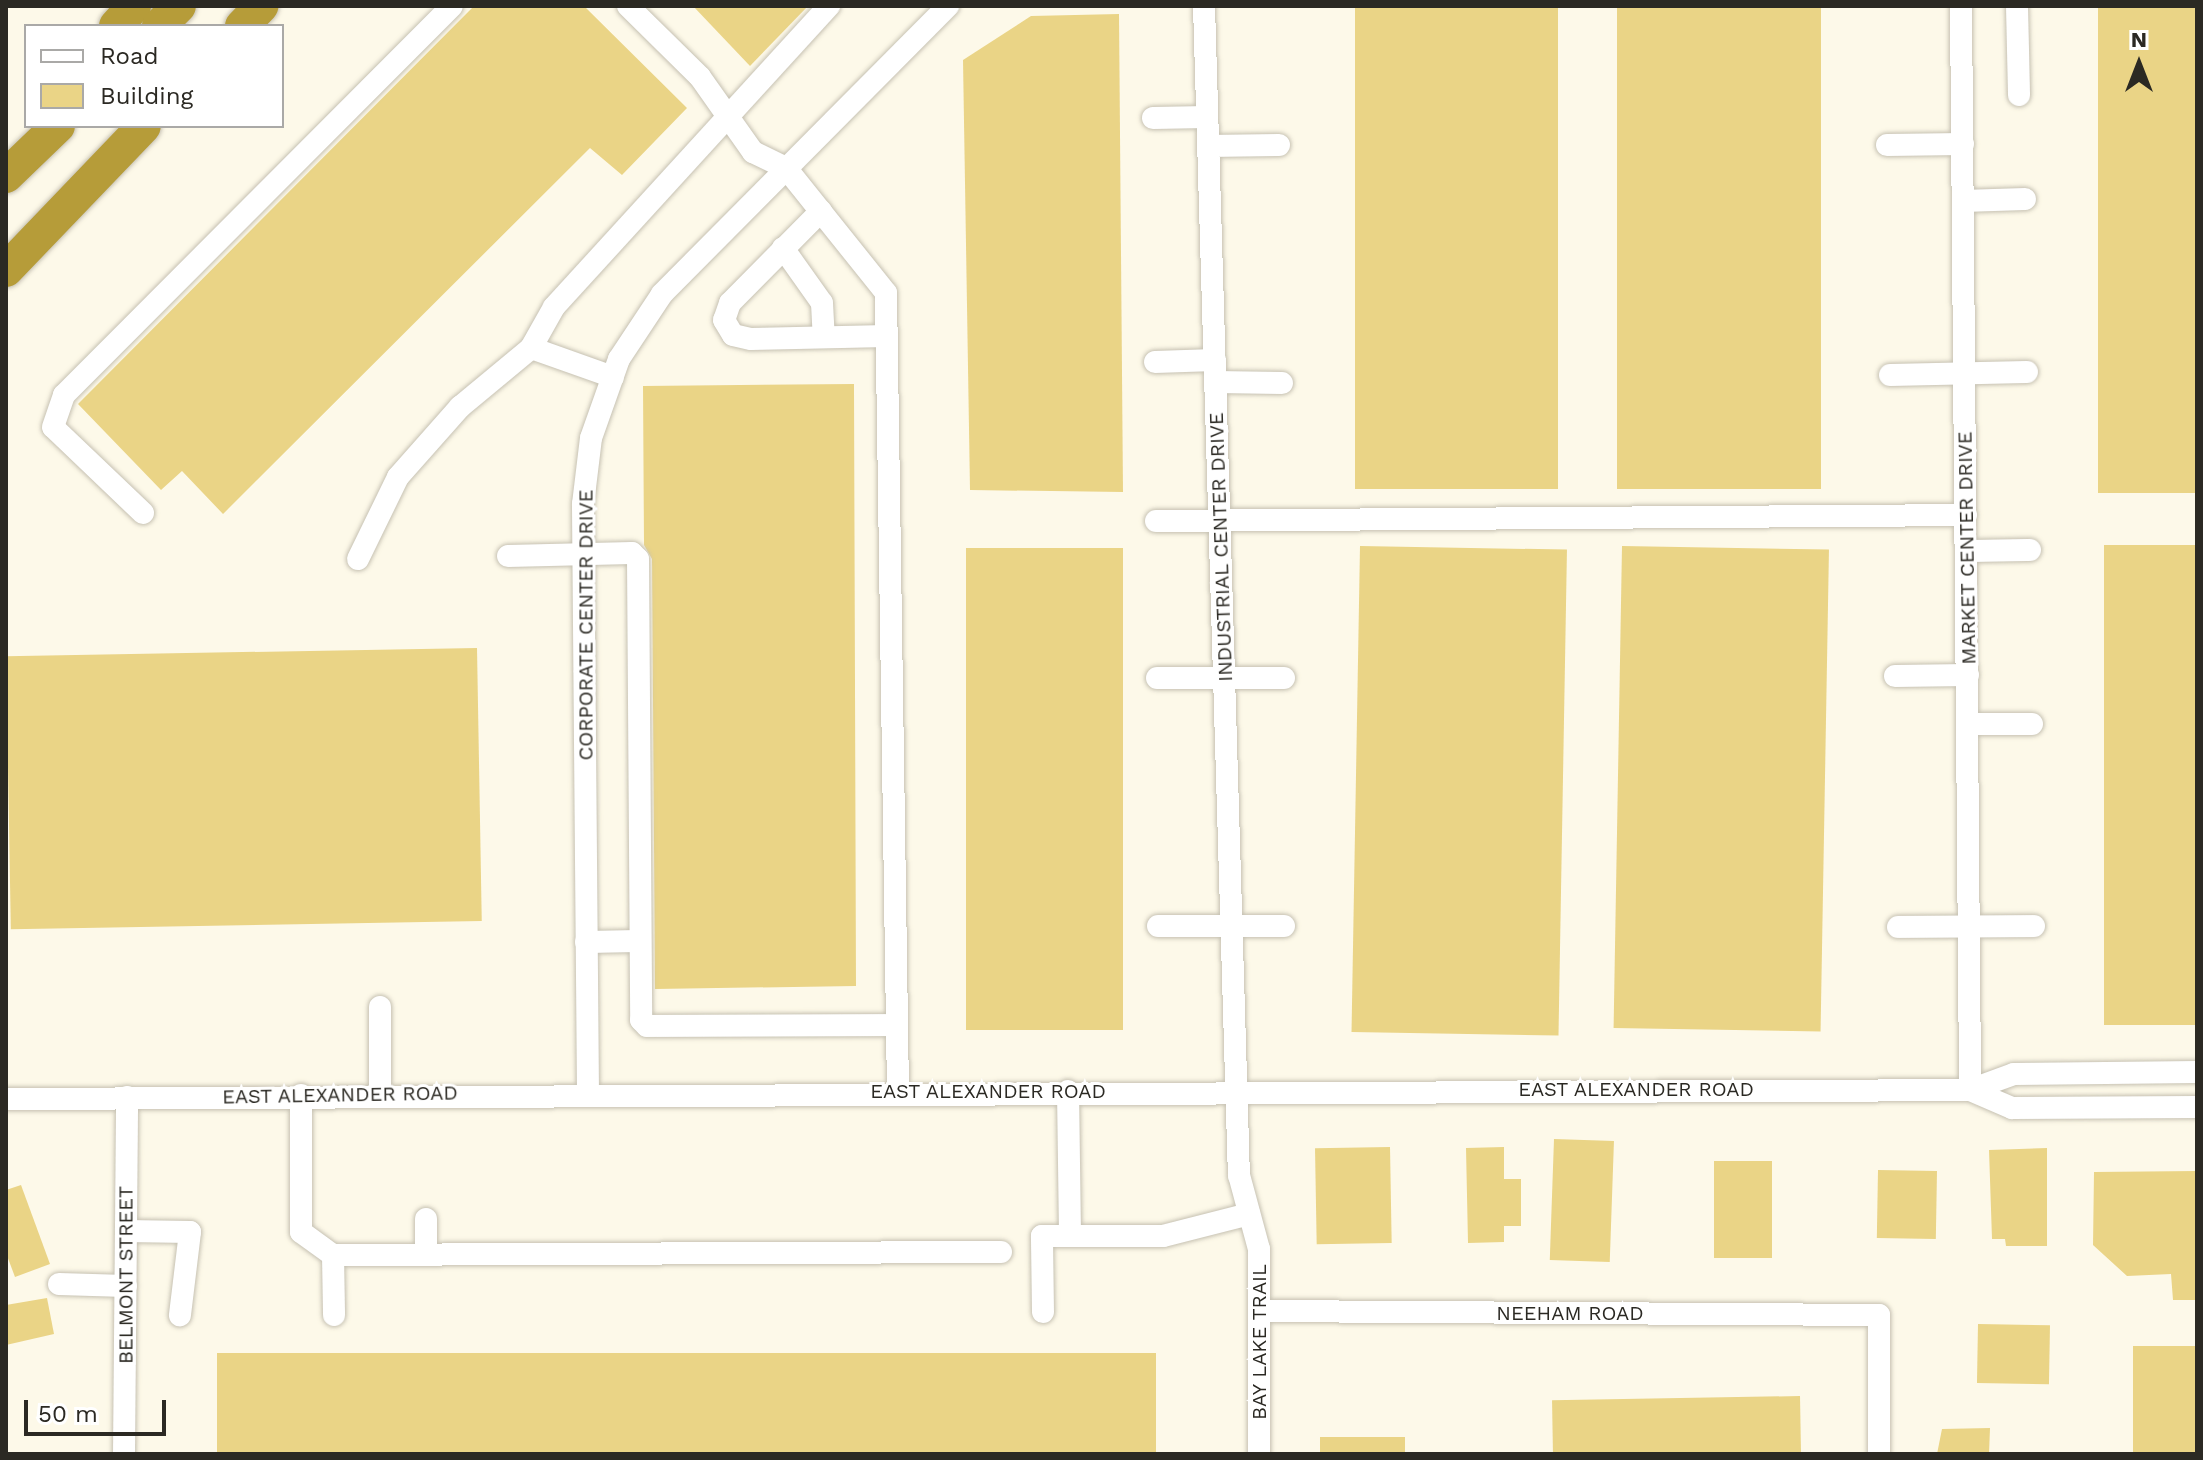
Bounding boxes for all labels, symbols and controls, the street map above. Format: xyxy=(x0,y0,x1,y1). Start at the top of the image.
legend xyxy=(24,24,284,128)
north arrow xyxy=(2099,24,2179,104)
text: N xyxy=(2131,27,2147,52)
text: Road xyxy=(100,42,159,70)
text: Building xyxy=(100,82,193,110)
street label: INDUSTRIAL CENTER DRIVE xyxy=(1204,412,1238,682)
street label: MARKET CENTER DRIVE xyxy=(1953,431,1981,665)
street label: CORPORATE CENTER DRIVE xyxy=(574,490,598,760)
street label: EAST ALEXANDER ROAD xyxy=(1518,1077,1754,1101)
street label: EAST ALEXANDER ROAD xyxy=(870,1079,1106,1103)
street label: EAST ALEXANDER ROAD xyxy=(221,1081,459,1109)
street label: BELMONT STREET xyxy=(114,1186,138,1364)
street label: BAY LAKE TRAIL xyxy=(1247,1263,1271,1421)
street label: NEEHAM ROAD xyxy=(1496,1301,1644,1325)
scale bar xyxy=(28,1384,170,1434)
text: 50 m xyxy=(38,1400,98,1428)

